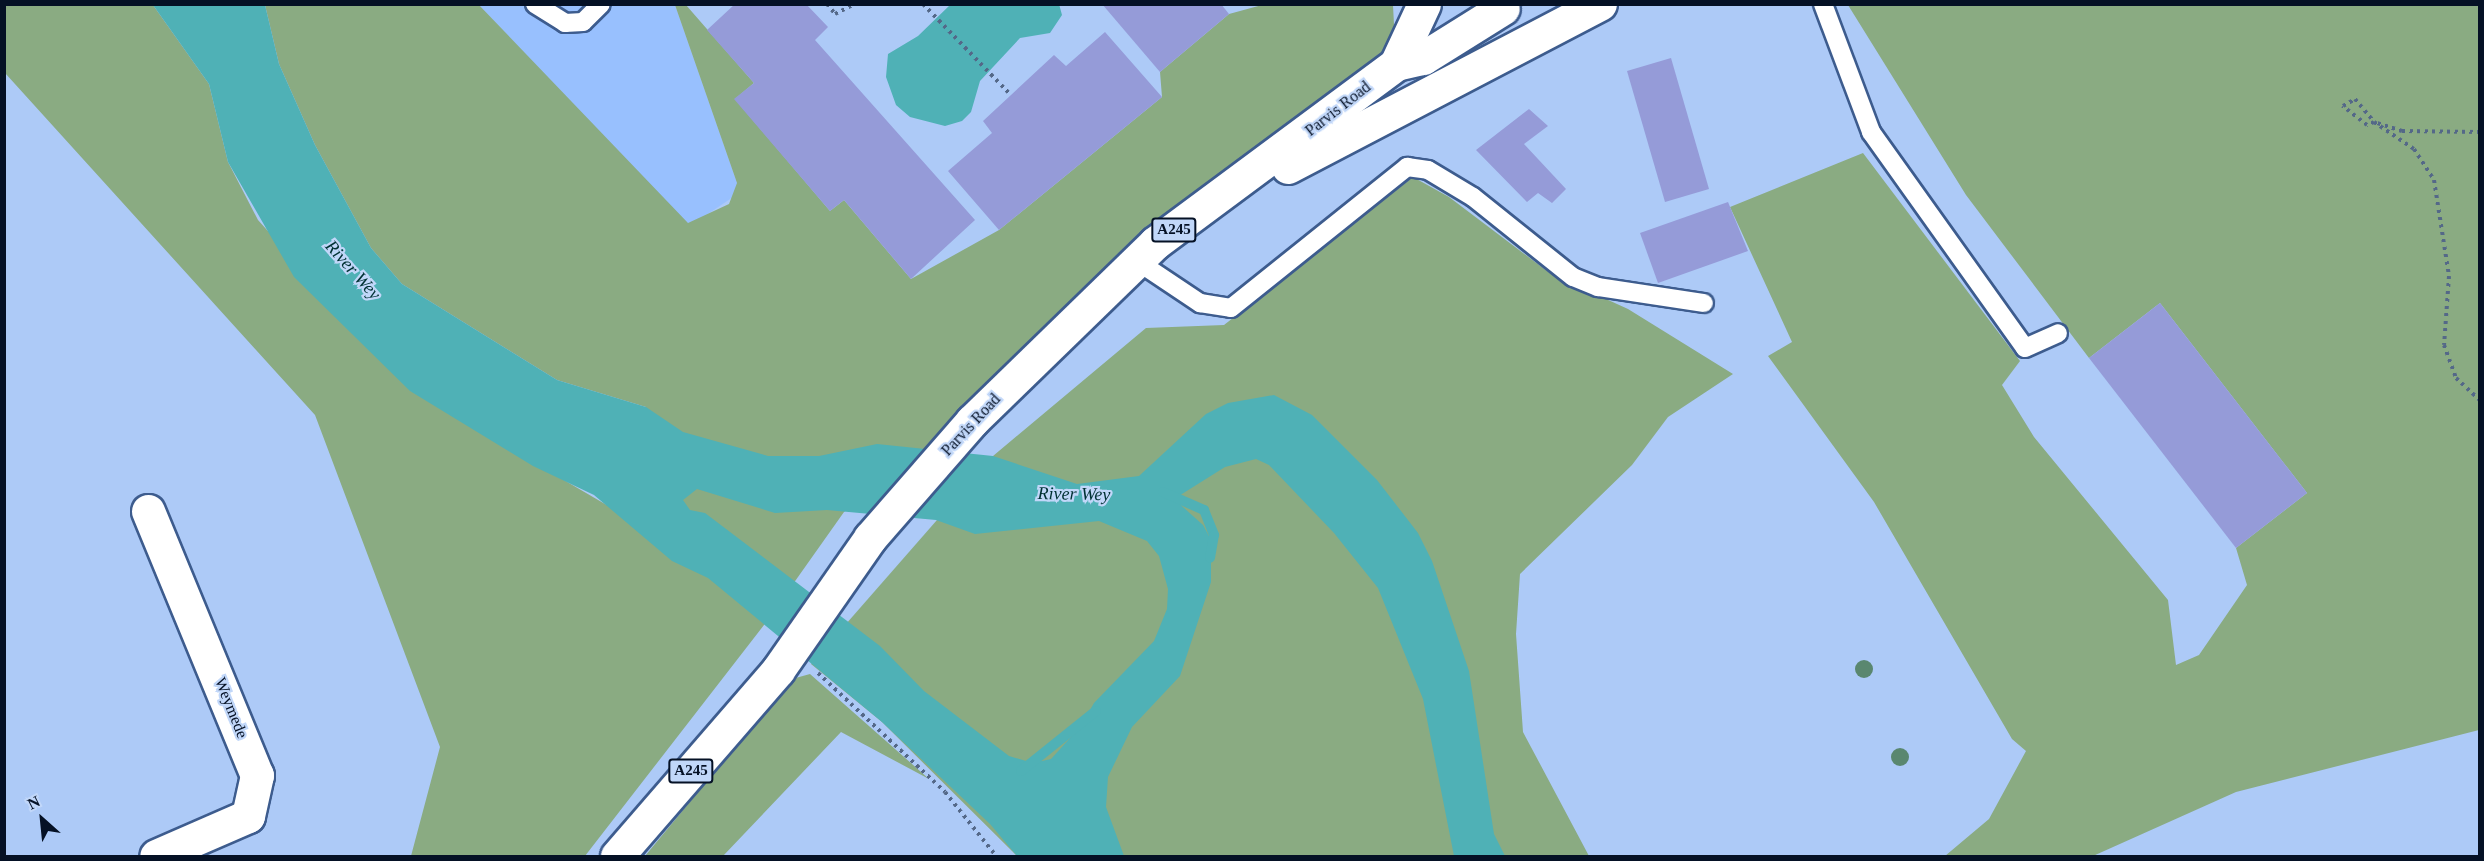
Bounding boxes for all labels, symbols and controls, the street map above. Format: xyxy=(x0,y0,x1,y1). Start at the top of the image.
street label: Parvis Road xyxy=(1301,77,1375,141)
road number: A245 xyxy=(1150,218,1198,242)
water label: River Wey xyxy=(321,236,385,304)
street label: Parvis Road xyxy=(937,390,1005,460)
water label: River Wey xyxy=(1037,483,1111,505)
street label: Weymede xyxy=(210,675,252,741)
road number: A245 xyxy=(667,759,715,783)
north arrow xyxy=(12,789,72,849)
text: N xyxy=(25,792,43,813)

